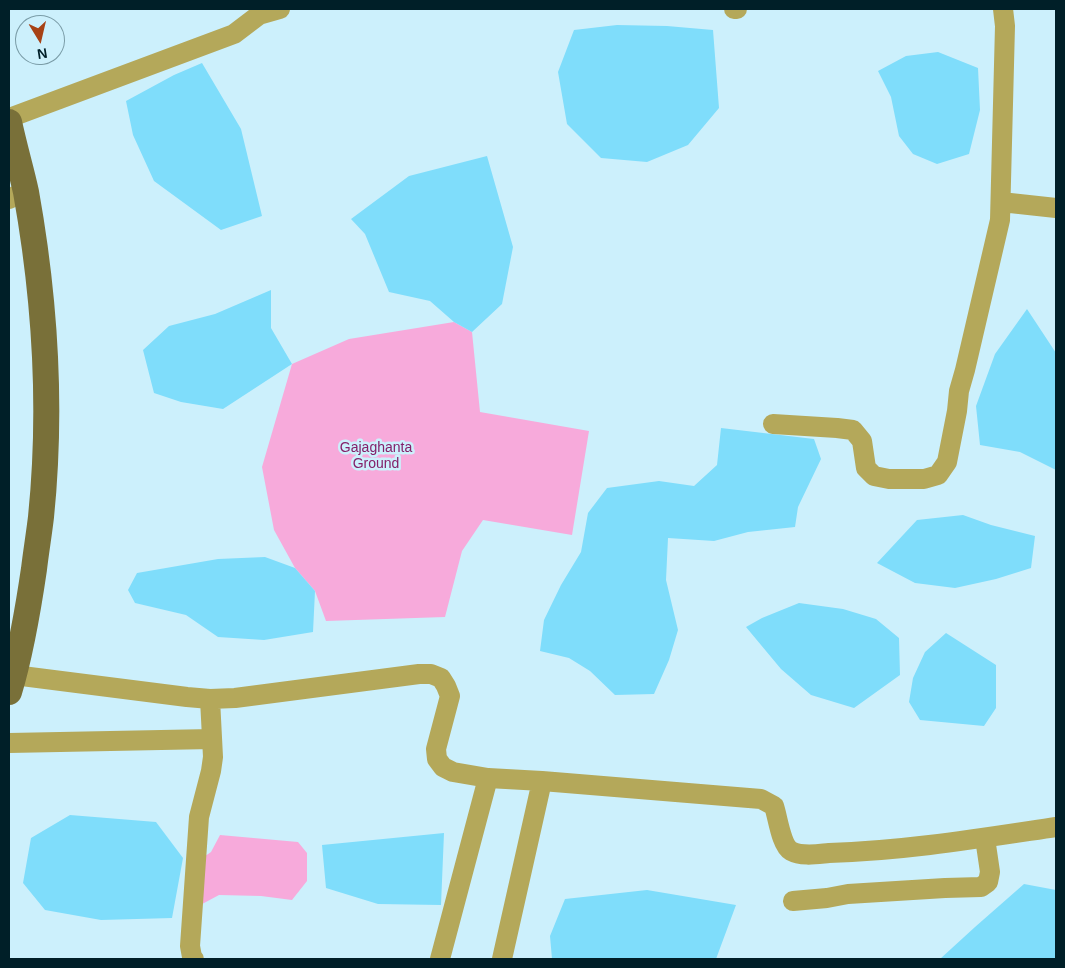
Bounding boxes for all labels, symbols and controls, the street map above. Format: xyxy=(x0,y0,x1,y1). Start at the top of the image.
north arrow xyxy=(15,15,65,65)
text: N xyxy=(36,45,48,63)
park label: Gajaghanta Ground xyxy=(340,440,412,472)

